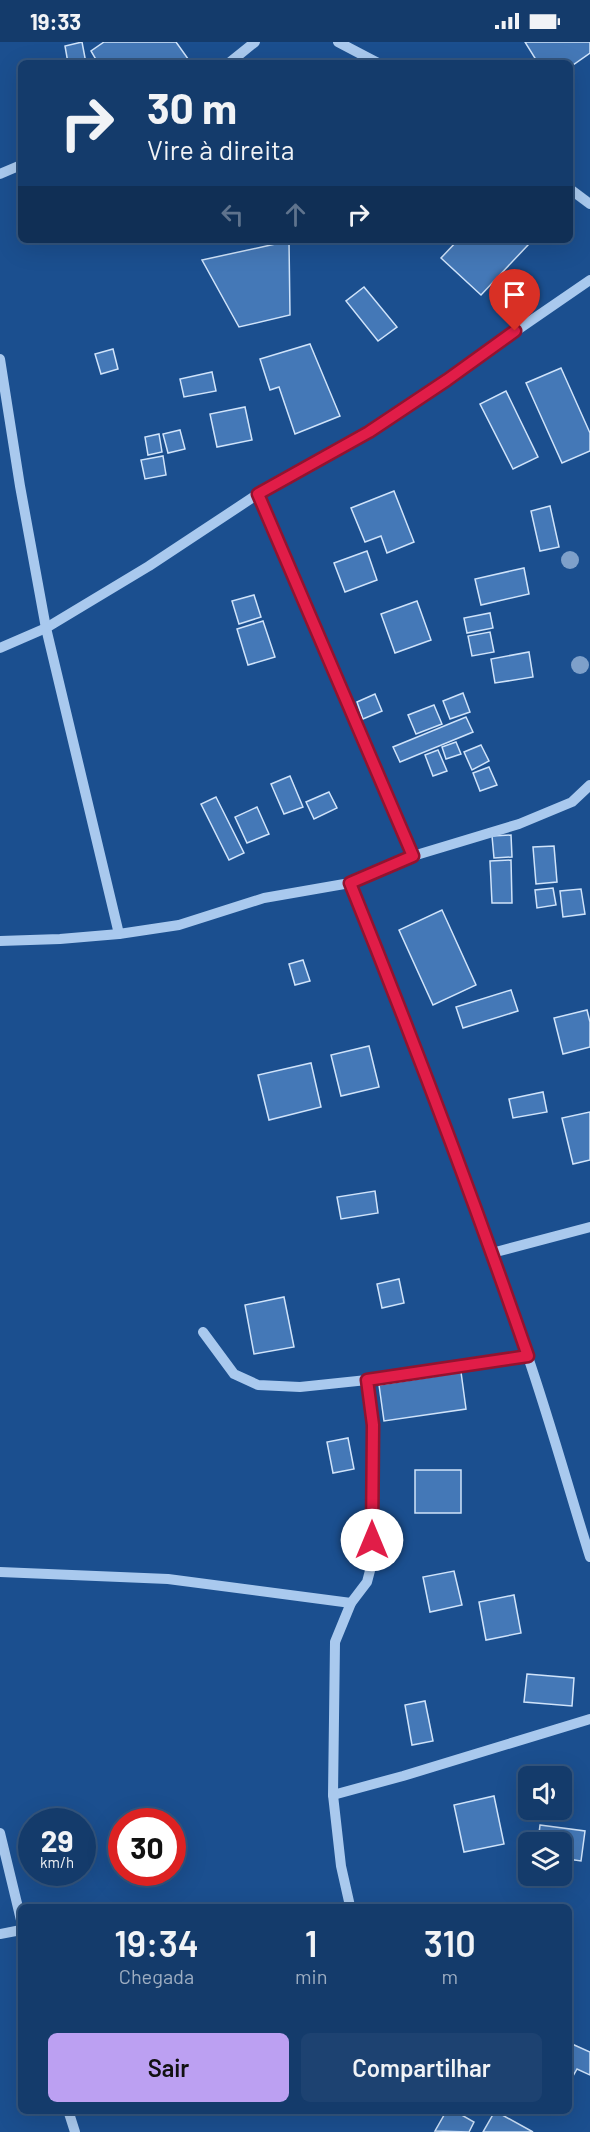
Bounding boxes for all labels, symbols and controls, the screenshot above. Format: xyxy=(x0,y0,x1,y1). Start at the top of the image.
text: 19:33 xyxy=(30,8,81,34)
text: 30 m xyxy=(147,82,237,132)
icon: right xyxy=(48,84,126,162)
text: Vire à direita xyxy=(147,133,295,165)
icon: left xyxy=(216,198,249,231)
icon: ahead xyxy=(279,198,312,231)
icon: right xyxy=(342,198,375,231)
pin xyxy=(489,269,540,331)
icon: arrive xyxy=(498,278,531,311)
position arrow xyxy=(340,1508,404,1572)
map controls xyxy=(518,1766,572,1886)
button: sound xyxy=(518,1766,572,1820)
speed limit sign: 30 xyxy=(108,1808,186,1886)
text: 29 xyxy=(41,1822,73,1858)
button: layers xyxy=(518,1832,572,1886)
text: km/h xyxy=(40,1853,74,1871)
text: 19:34 xyxy=(114,1921,199,1964)
text: 1 xyxy=(305,1921,318,1964)
text: 310 xyxy=(424,1921,476,1964)
text: Chegada xyxy=(119,1964,194,1988)
text: min xyxy=(295,1964,327,1988)
text: m xyxy=(441,1964,458,1988)
button: Sair xyxy=(48,2033,289,2102)
button: Compartilhar xyxy=(301,2033,542,2102)

